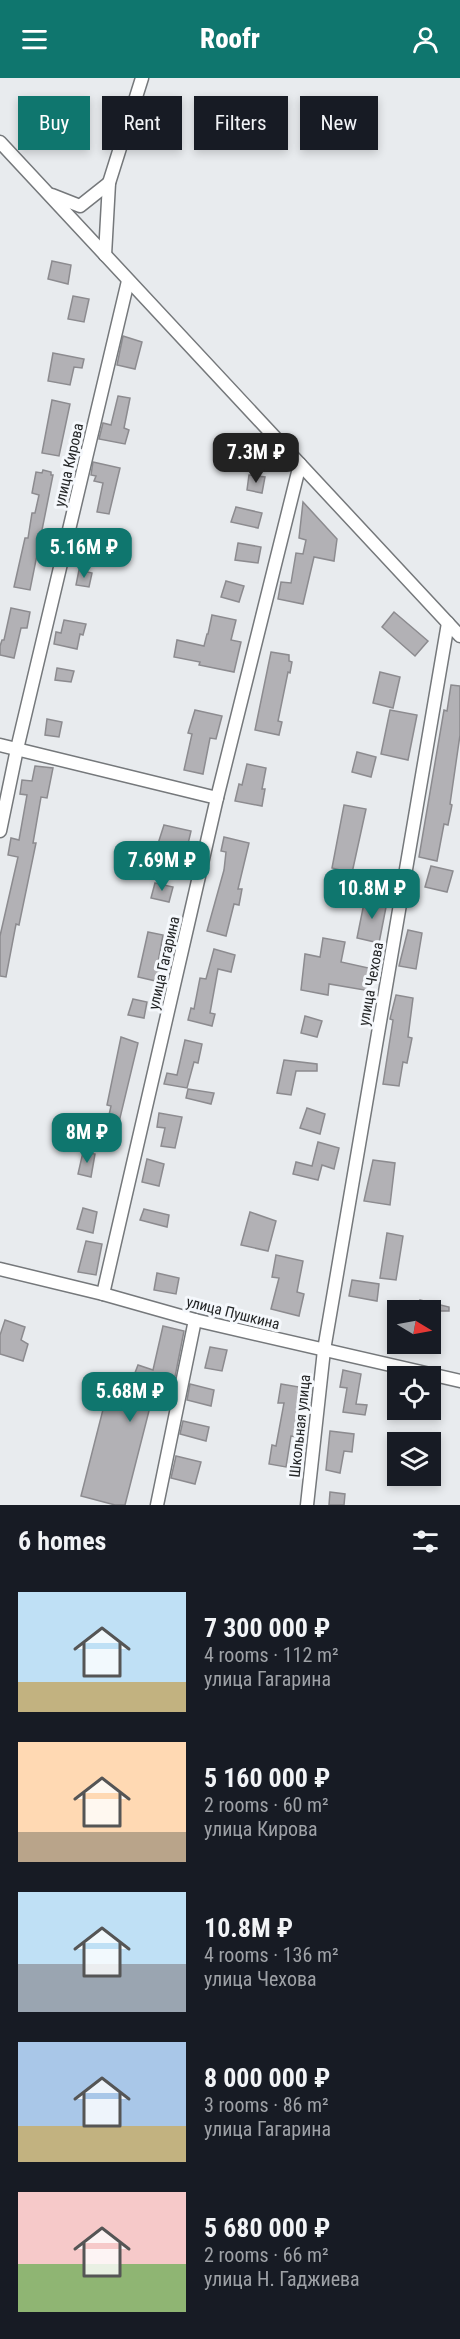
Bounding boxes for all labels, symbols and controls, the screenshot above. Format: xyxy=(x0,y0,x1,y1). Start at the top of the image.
icon: menu xyxy=(18,23,51,56)
text: Roofr xyxy=(200,23,260,55)
icon: person xyxy=(409,23,442,56)
chip: Buy xyxy=(18,96,90,150)
chip: Rent xyxy=(102,96,182,150)
chip: Filters xyxy=(194,96,288,150)
chip: New xyxy=(300,96,378,150)
street label: улица Кирова xyxy=(51,421,87,509)
pin: 7.3M ₽ xyxy=(207,433,305,484)
text: 7.3M ₽ xyxy=(227,440,285,464)
pin: 5.16M ₽ xyxy=(29,528,139,579)
text: 5.16M ₽ xyxy=(50,535,118,559)
pin: 7.69M ₽ xyxy=(107,841,217,892)
text: 7.69M ₽ xyxy=(128,848,196,872)
pin: 10.8M ₽ xyxy=(317,869,427,920)
text: 10.8M ₽ xyxy=(338,876,406,900)
street label: улица Гагарина xyxy=(145,915,183,1011)
street label: улица Чехова xyxy=(355,941,387,1027)
pin: 8M ₽ xyxy=(51,1113,123,1164)
text: 8M ₽ xyxy=(66,1120,108,1144)
street label: улица Пушкина xyxy=(184,1293,282,1333)
north arrow xyxy=(387,1300,441,1354)
map controls xyxy=(387,1300,441,1486)
button: locate xyxy=(387,1366,441,1420)
pin: 5.68M ₽ xyxy=(75,1372,185,1423)
street label: Школьная улица xyxy=(286,1374,314,1478)
text: 5.68M ₽ xyxy=(96,1379,164,1403)
button: layers xyxy=(387,1432,441,1486)
icon: filters xyxy=(409,1525,442,1558)
text: 6 homes xyxy=(18,1526,106,1556)
text: 7 300 000 ₽ xyxy=(204,1613,330,1643)
icon: home xyxy=(66,1616,138,1688)
text: 4 rooms · 112 m² xyxy=(204,1643,339,1667)
text: улица Гагарина xyxy=(204,1667,331,1691)
text: 5 160 000 ₽ xyxy=(204,1763,330,1793)
icon: home xyxy=(66,1766,138,1838)
text: 2 rooms · 60 m² xyxy=(204,1793,329,1817)
text: улица Кирова xyxy=(204,1817,318,1841)
text: 10.8M ₽ xyxy=(204,1913,293,1943)
icon: home xyxy=(66,1916,138,1988)
text: 4 rooms · 136 m² xyxy=(204,1943,339,1967)
text: улица Чехова xyxy=(204,1967,317,1991)
text: 8 000 000 ₽ xyxy=(204,2063,330,2093)
icon: home xyxy=(66,2066,138,2138)
text: 3 rooms · 86 m² xyxy=(204,2093,329,2117)
text: улица Гагарина xyxy=(204,2117,331,2141)
text: 5 680 000 ₽ xyxy=(204,2213,330,2243)
icon: home xyxy=(66,2216,138,2288)
text: 2 rooms · 66 m² xyxy=(204,2243,329,2267)
text: улица Н. Гаджиева xyxy=(204,2267,360,2291)

